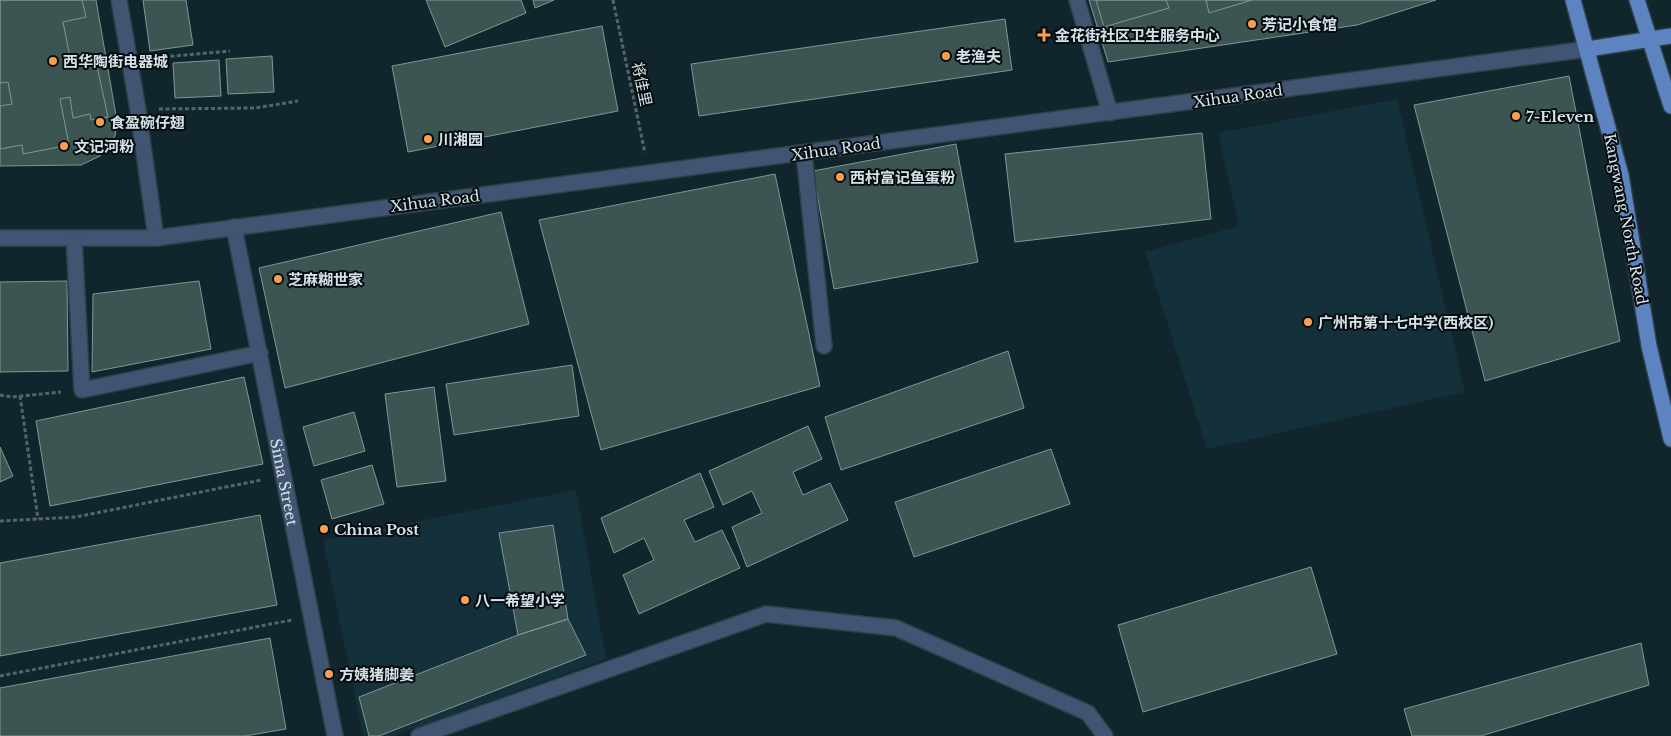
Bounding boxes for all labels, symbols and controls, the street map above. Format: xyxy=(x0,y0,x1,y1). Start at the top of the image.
place label: 芳记小食馆 xyxy=(1262,15,1337,34)
marker: 芳记小食馆 xyxy=(1246,18,1258,30)
place label: 金花街社区卫生服务中心 xyxy=(1055,26,1220,45)
marker: 金花街社区卫生服务中心 xyxy=(1037,28,1051,42)
place label: 老渔夫 xyxy=(956,47,1001,66)
marker: 老渔夫 xyxy=(940,50,952,62)
place label: 西华陶街电器城 xyxy=(63,52,168,71)
marker: 西华陶街电器城 xyxy=(47,55,59,67)
street label: 将佳里 xyxy=(628,60,656,108)
street label: Xihua Road xyxy=(1192,80,1284,112)
place label: 7-Eleven xyxy=(1526,107,1594,126)
marker: 7-Eleven xyxy=(1510,110,1522,122)
place label: 食盈碗仔翅 xyxy=(110,113,185,132)
marker: 食盈碗仔翅 xyxy=(94,116,106,128)
place label: 川湘园 xyxy=(438,130,483,149)
street label: Kangwang North Road xyxy=(1600,132,1652,306)
marker: 川湘园 xyxy=(422,133,434,145)
street label: Xihua Road xyxy=(790,133,882,165)
place label: 文记河粉 xyxy=(74,137,135,156)
marker: 文记河粉 xyxy=(58,140,70,152)
place label: 西村富记鱼蛋粉 xyxy=(850,168,956,187)
marker: 西村富记鱼蛋粉 xyxy=(834,171,846,183)
street label: Xihua Road xyxy=(389,186,481,216)
place label: 芝麻糊世家 xyxy=(288,270,363,289)
marker: 芝麻糊世家 xyxy=(272,273,284,285)
place label: 广州市第十七中学(西校区) xyxy=(1318,313,1493,332)
marker: 广州市第十七中学(西校区) xyxy=(1302,316,1314,328)
street label: Sima Street xyxy=(267,437,303,528)
place label: China Post xyxy=(334,520,419,539)
marker: China Post xyxy=(318,523,330,535)
place label: 八一希望小学 xyxy=(475,591,565,610)
marker: 八一希望小学 xyxy=(459,594,471,606)
place label: 方姨猪脚姜 xyxy=(339,665,414,684)
marker: 方姨猪脚姜 xyxy=(323,668,335,680)

